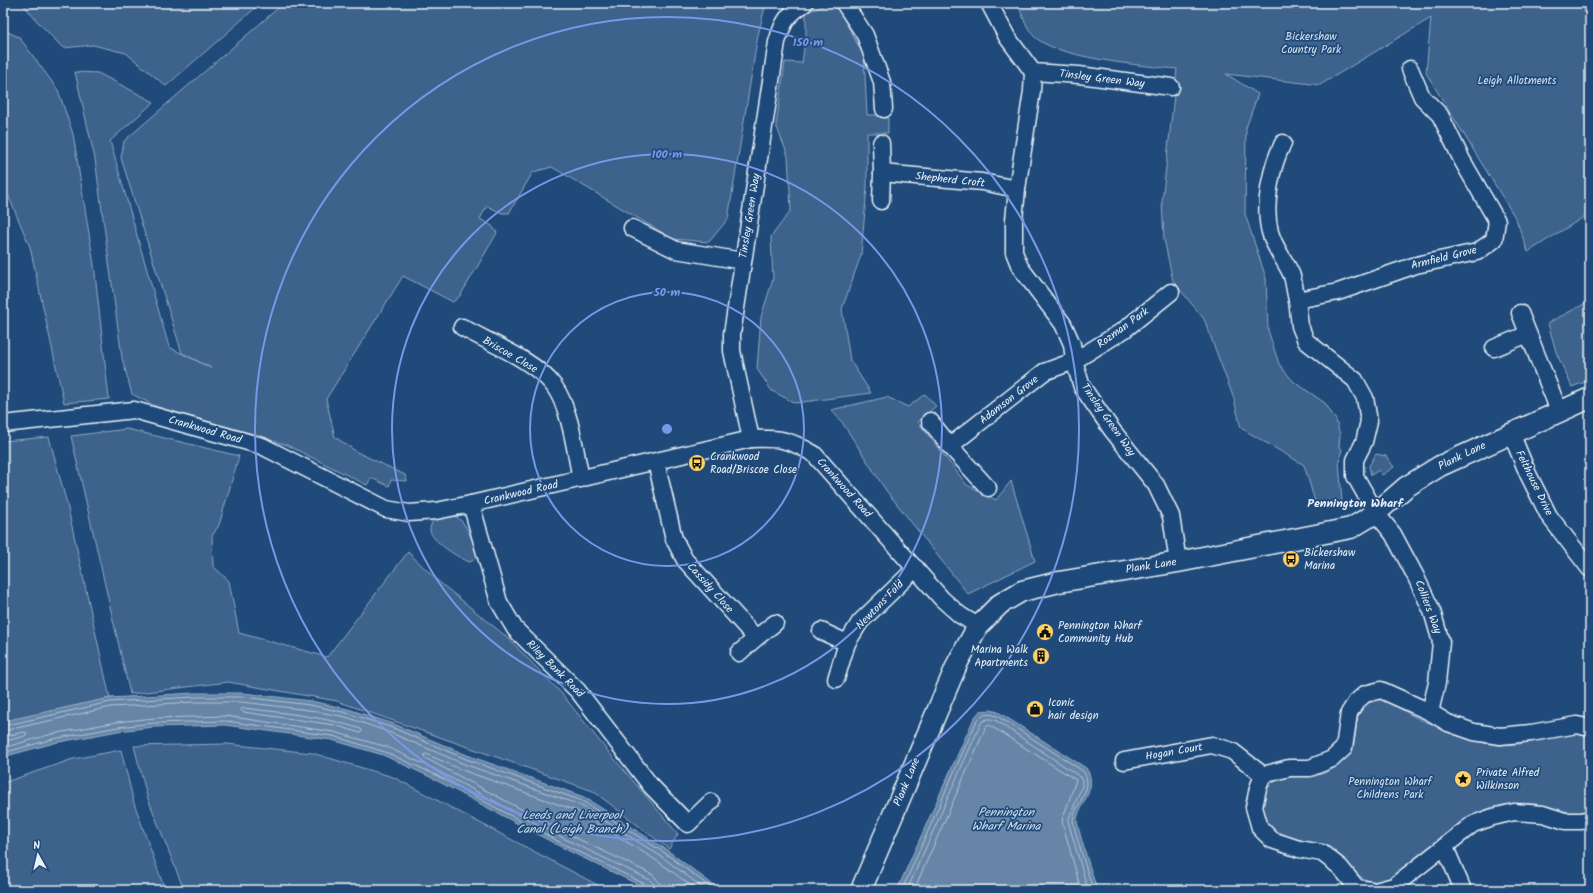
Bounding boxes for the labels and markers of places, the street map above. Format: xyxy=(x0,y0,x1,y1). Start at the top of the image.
centre of rings xyxy=(660,422,674,436)
place label: Crankwood Road/Briscoe Close xyxy=(710,448,797,479)
bus stop icon: Crankwood Road/Briscoe Close xyxy=(687,453,707,473)
place label: Bickershaw Marina xyxy=(1304,544,1356,575)
bus stop icon: Bickershaw Marina xyxy=(1281,549,1301,569)
place label: Pennington Wharf Community Hub xyxy=(1058,617,1143,648)
public building icon: Pennington Wharf Community Hub xyxy=(1035,622,1055,642)
place label: Marina Walk Apartments xyxy=(971,641,1029,672)
building icon: Marina Walk Apartments xyxy=(1031,646,1051,666)
place label: Iconic hair design xyxy=(1048,694,1099,725)
shop icon: Iconic hair design xyxy=(1025,699,1045,719)
place label: Private Alfred Wilkinson xyxy=(1476,764,1540,795)
place icon: Private Alfred Wilkinson xyxy=(1453,769,1473,789)

